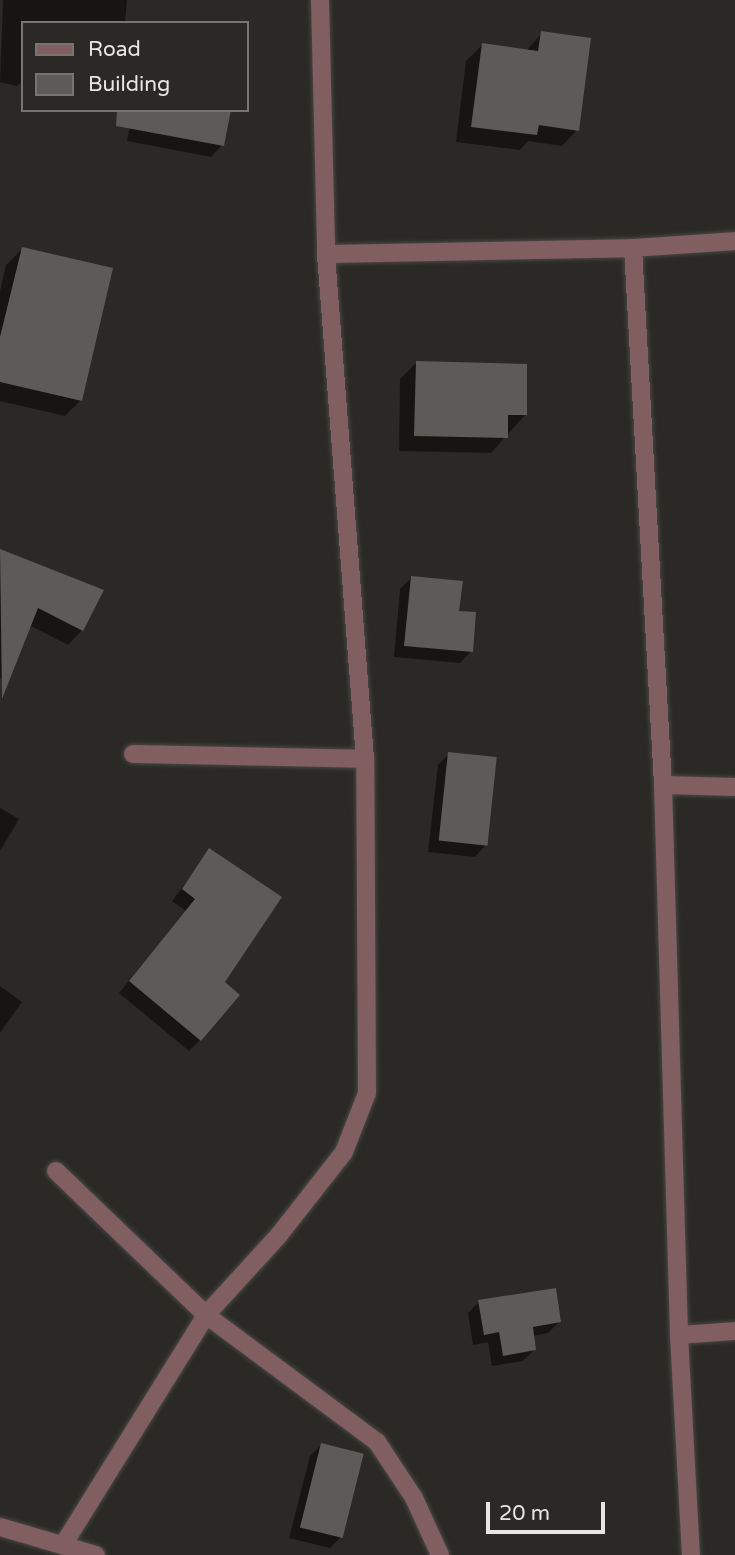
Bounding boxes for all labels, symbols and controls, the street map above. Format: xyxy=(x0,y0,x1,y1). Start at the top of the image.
legend xyxy=(21,21,248,112)
text: Road xyxy=(88,37,141,62)
text: Building xyxy=(88,72,170,97)
scale bar xyxy=(490,1488,609,1532)
text: 20 m xyxy=(499,1501,550,1526)

